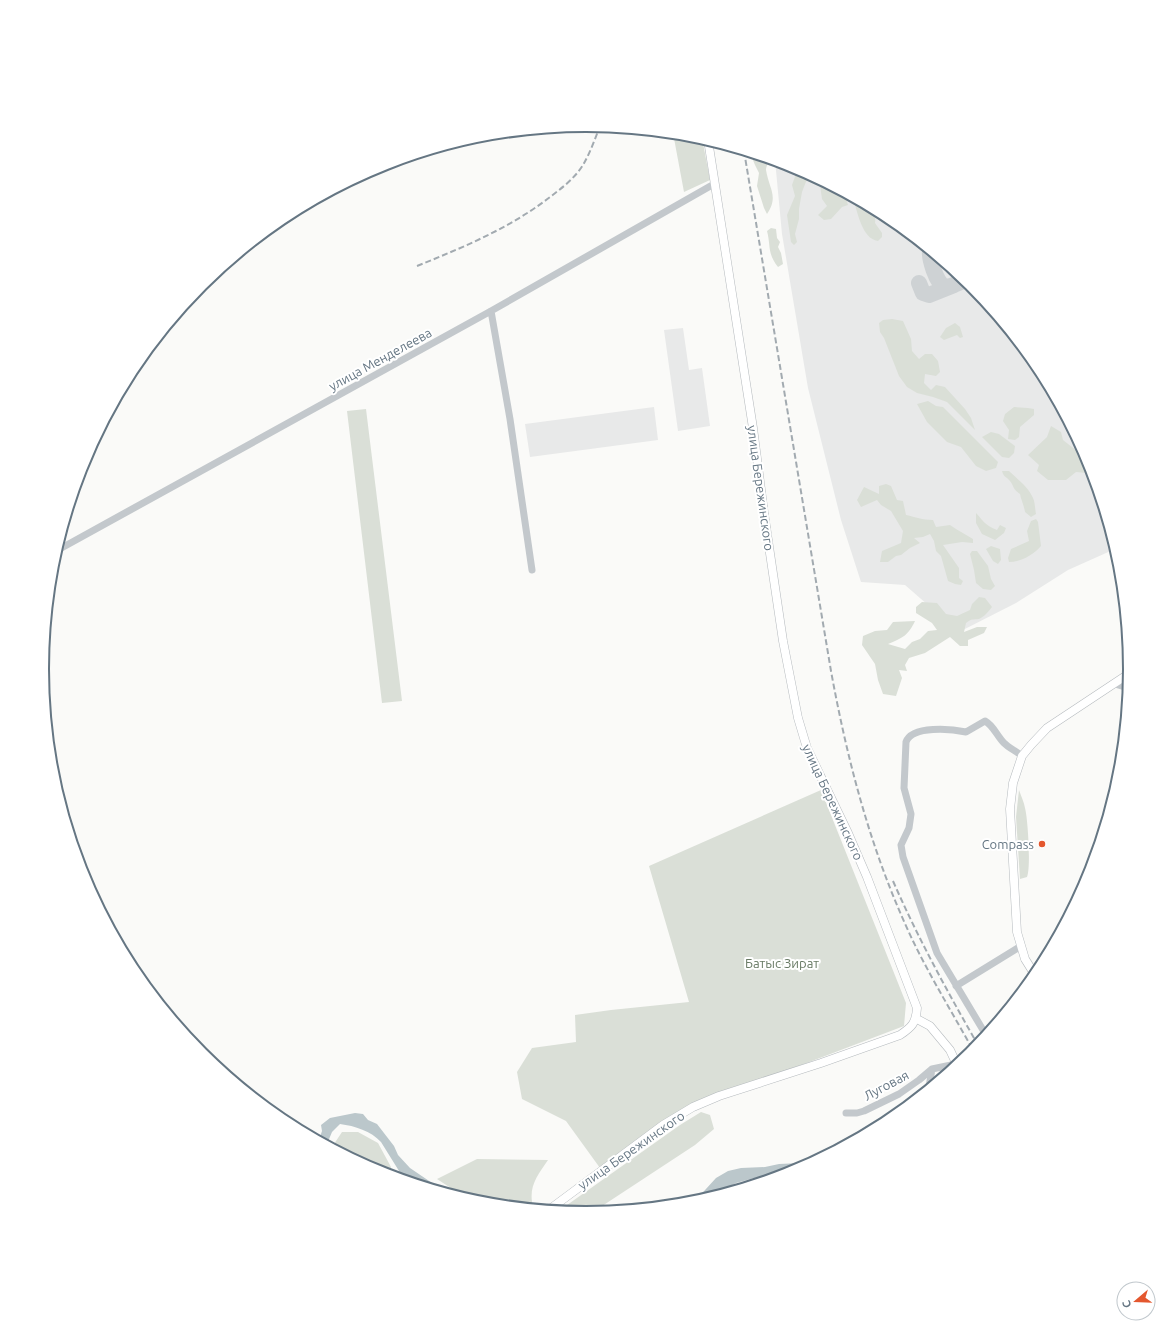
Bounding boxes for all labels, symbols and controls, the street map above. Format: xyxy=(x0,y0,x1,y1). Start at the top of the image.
street label: улица Менделеева xyxy=(326,325,434,393)
street label: улица Бережинского xyxy=(745,424,777,552)
street label: улица Бережинского xyxy=(800,742,866,862)
place label: Compass xyxy=(982,837,1034,851)
marker: Compass xyxy=(1037,839,1047,849)
park label: Батыс Зират xyxy=(745,956,819,970)
street label: Луговая xyxy=(861,1067,911,1103)
street label: улица Бережинского xyxy=(575,1108,687,1192)
north arrow xyxy=(1116,1281,1156,1321)
text: С xyxy=(1120,1299,1133,1310)

